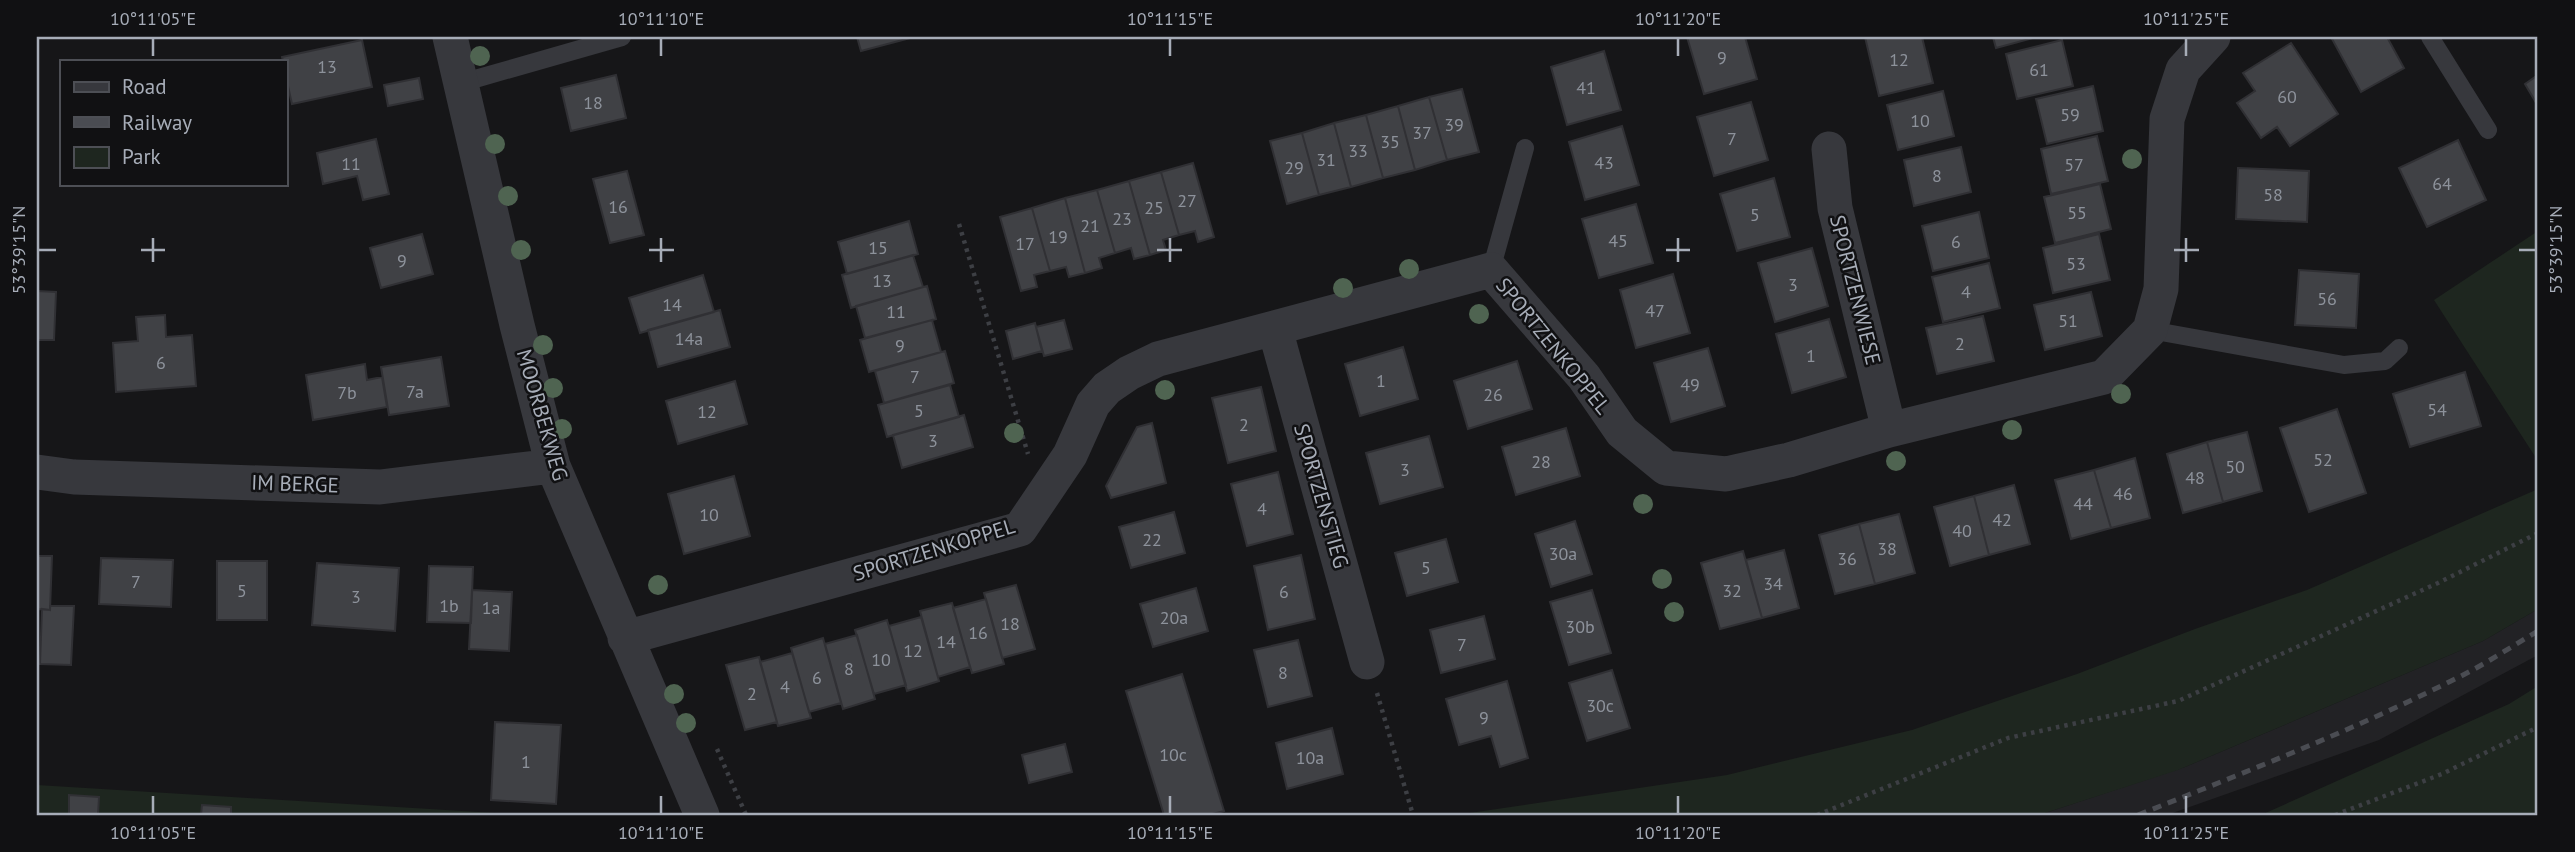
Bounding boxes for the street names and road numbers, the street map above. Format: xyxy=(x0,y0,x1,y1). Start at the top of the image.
street label: SPORTZENWIESE xyxy=(1824,212,1887,368)
street label: SPORTZENKOPPEL xyxy=(1490,272,1617,420)
street label: MOORBEKWEG xyxy=(511,346,574,484)
street label: SPORTZENSTIEG xyxy=(1288,420,1355,571)
street label: IM BERGE xyxy=(251,468,339,499)
street label: SPORTZENKOPPEL xyxy=(850,512,1018,587)

